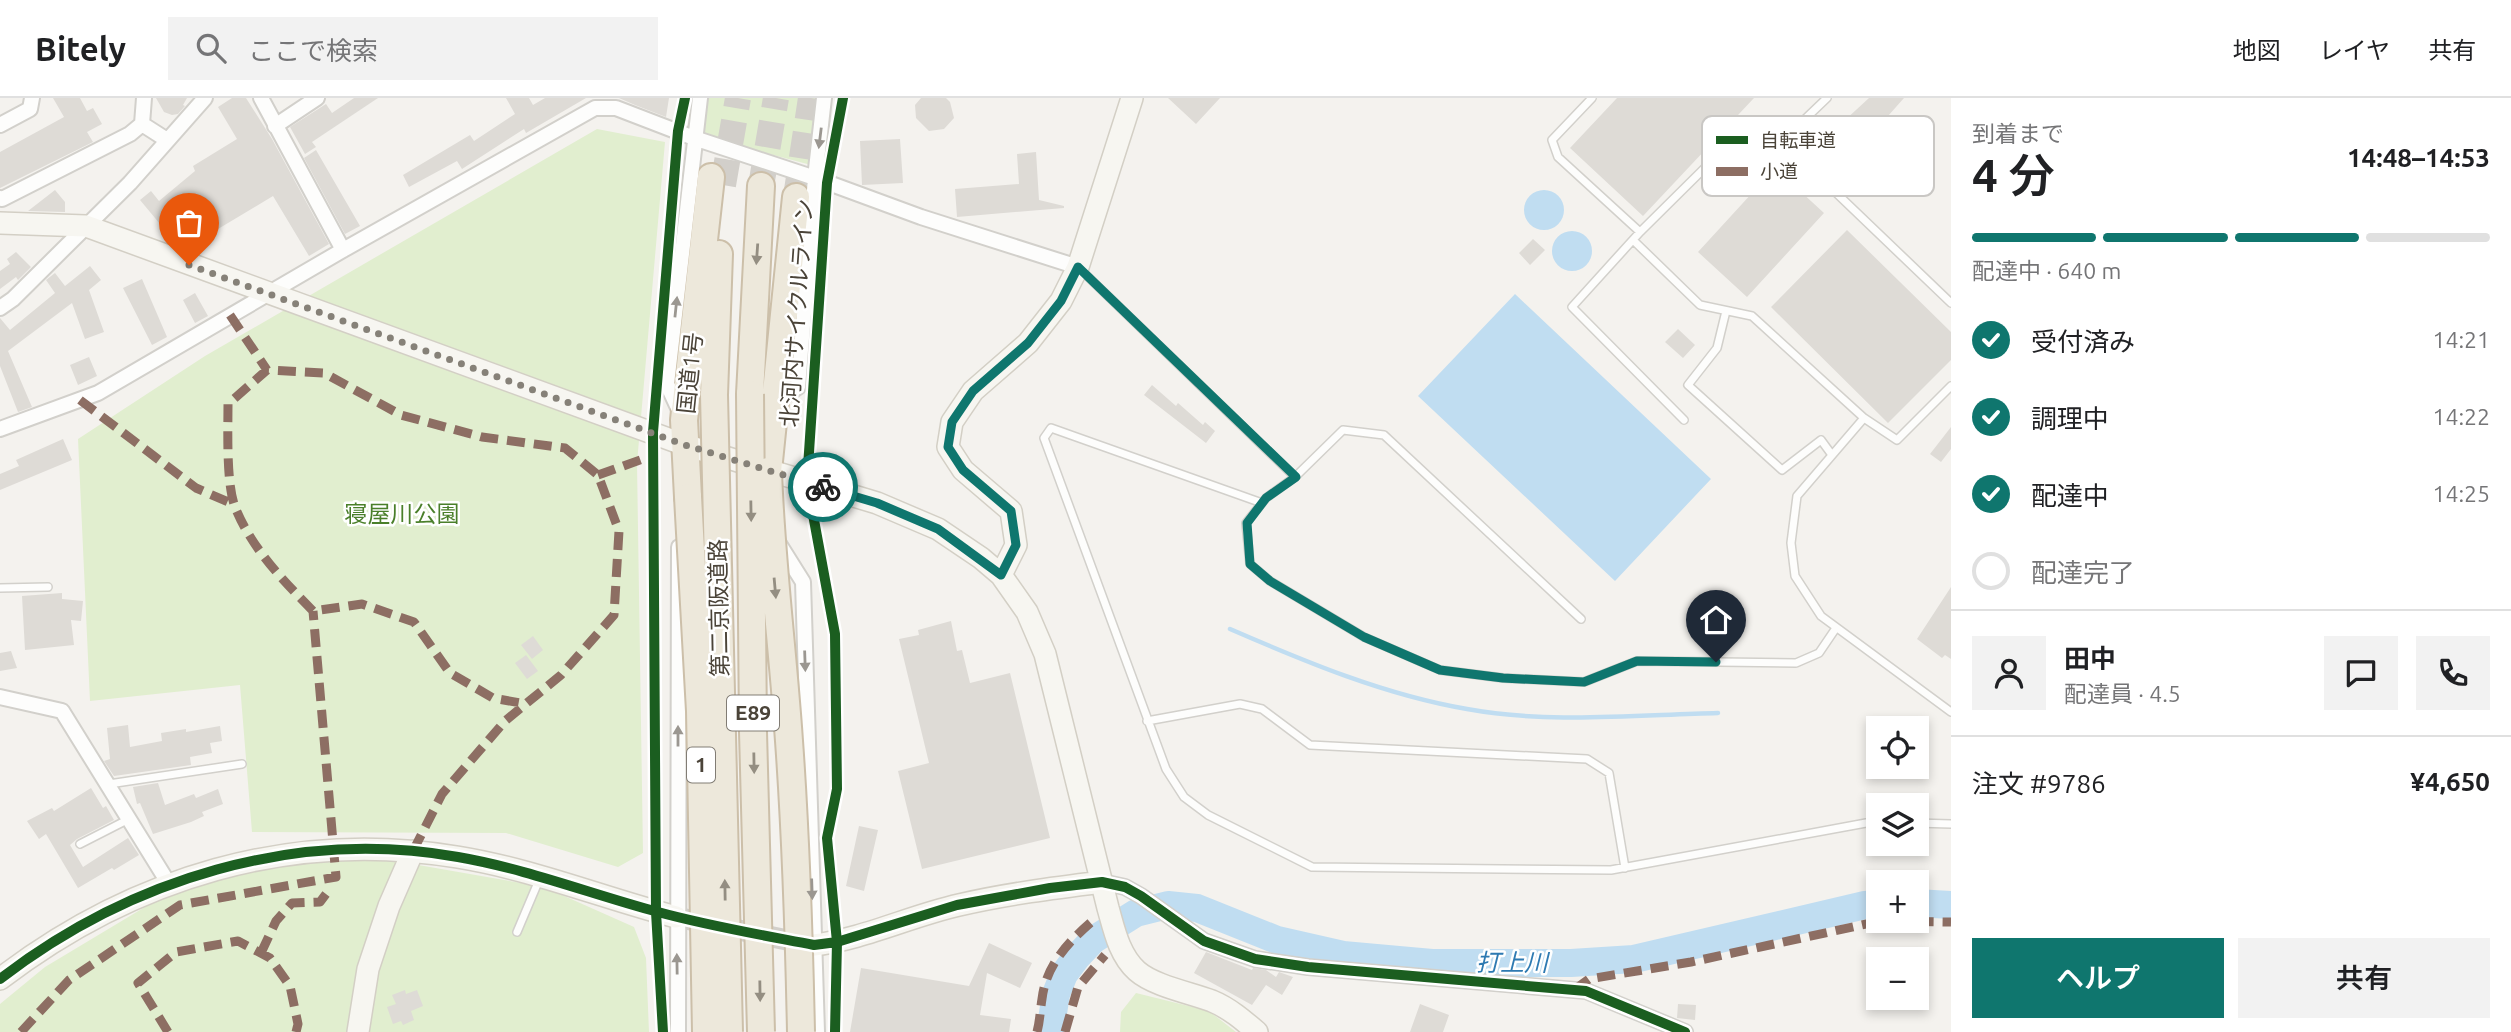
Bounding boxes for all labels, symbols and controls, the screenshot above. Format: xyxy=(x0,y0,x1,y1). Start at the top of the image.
search box xyxy=(168,17,658,80)
icon: search xyxy=(192,29,230,67)
text: Bitely xyxy=(35,30,126,67)
text: ここで検索 xyxy=(248,36,378,65)
text: 地図 xyxy=(2233,37,2281,64)
text: レイヤ xyxy=(2319,37,2390,64)
text: 共有 xyxy=(2428,37,2476,64)
legend xyxy=(1702,116,1934,196)
text: 到着まで xyxy=(1972,121,2064,146)
one-way arrow xyxy=(814,127,825,149)
text: 自転車道 xyxy=(1760,129,1836,151)
text: 14:48–14:53 xyxy=(2347,143,2490,172)
text: 4 分 xyxy=(1972,149,2055,201)
text: 小道 xyxy=(1760,160,1798,182)
pin xyxy=(159,193,219,265)
street label: 北河内サイクルライン xyxy=(776,198,817,428)
icon: bag xyxy=(170,204,208,242)
one-way arrow xyxy=(751,243,762,265)
text: 配達中 · 640 m xyxy=(1972,258,2121,283)
one-way arrow xyxy=(670,295,681,317)
icon: check xyxy=(1972,321,2010,359)
text: 受付済み xyxy=(2031,327,2135,356)
text: 14:21 xyxy=(2432,327,2490,352)
street label: 国道1号 xyxy=(673,331,706,415)
icon: check xyxy=(1972,398,2010,436)
text: 調理中 xyxy=(2031,404,2109,433)
text: 14:22 xyxy=(2432,404,2490,429)
courier xyxy=(788,452,858,522)
icon: bike xyxy=(804,468,842,506)
icon: check xyxy=(1972,475,2010,513)
text: 配達中 xyxy=(2031,481,2109,510)
text: 14:25 xyxy=(2432,481,2490,506)
park label: 寝屋川公園 xyxy=(345,501,460,526)
one-way arrow xyxy=(745,501,757,523)
street label: 第二京阪道路 xyxy=(705,539,732,677)
text: 配達完了 xyxy=(2031,558,2135,587)
one-way arrow xyxy=(770,577,781,599)
pin xyxy=(1686,590,1746,662)
icon: home xyxy=(1697,601,1735,639)
button: person xyxy=(1972,636,2046,710)
button: chat xyxy=(2324,636,2398,710)
button: phone xyxy=(2416,636,2490,710)
text: 田中 xyxy=(2064,644,2116,673)
one-way arrow xyxy=(800,651,811,673)
text: 配達員 · 4.5 xyxy=(2064,681,2181,706)
road number: E89 xyxy=(727,696,779,730)
map controls xyxy=(1866,716,1929,1010)
button: locate xyxy=(1866,716,1929,779)
one-way arrow xyxy=(672,725,683,747)
road number: 1 xyxy=(687,748,715,782)
one-way arrow xyxy=(748,753,760,775)
text: ¥4,650 xyxy=(2410,767,2490,796)
text: 注文 #9786 xyxy=(1972,769,2106,798)
button: layers xyxy=(1866,793,1929,856)
button: + xyxy=(1866,870,1929,933)
one-way arrow xyxy=(807,878,818,900)
one-way arrow xyxy=(719,879,731,901)
button: ヘルプ xyxy=(1972,938,2224,1018)
button: 共有 xyxy=(2238,938,2490,1018)
button: − xyxy=(1866,947,1929,1010)
water label: 打上川 xyxy=(1476,949,1551,976)
one-way arrow xyxy=(671,953,683,975)
one-way arrow xyxy=(754,980,765,1002)

